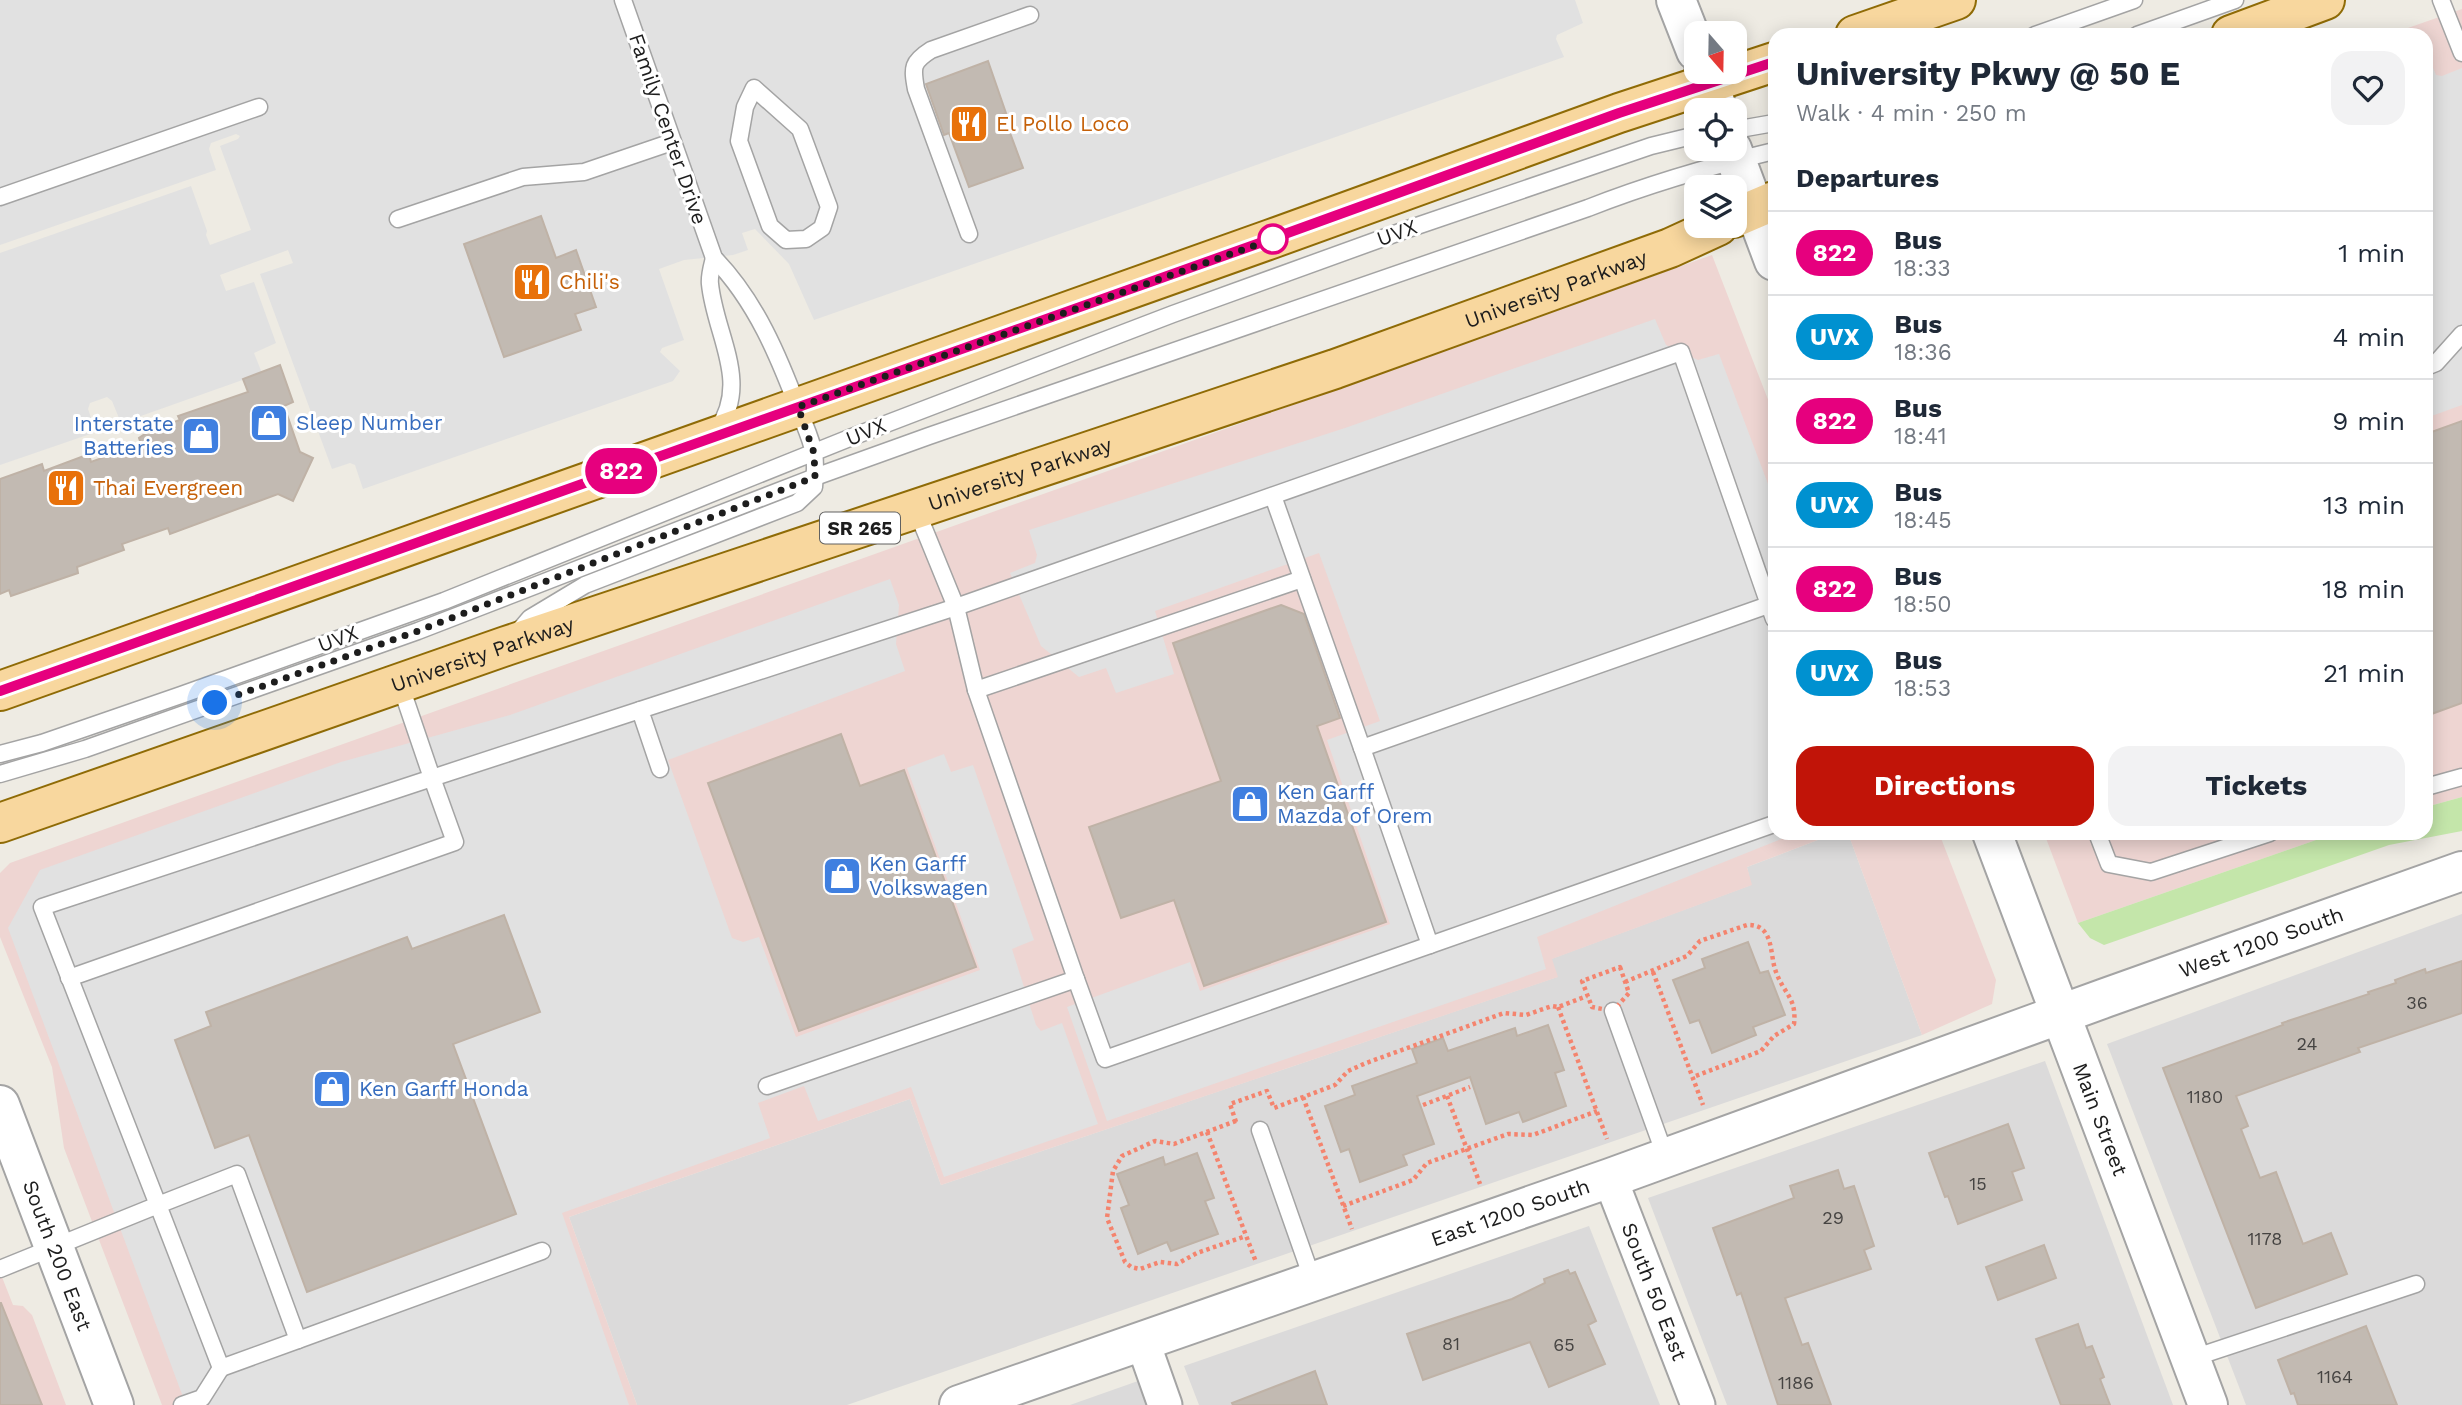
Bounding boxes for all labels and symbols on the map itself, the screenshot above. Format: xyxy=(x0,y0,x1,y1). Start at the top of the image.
north arrow xyxy=(1684,21,1746,84)
street label: Family Center Drive xyxy=(624,30,713,228)
restaurant icon: El Pollo Loco xyxy=(948,103,990,145)
place label: El Pollo Loco xyxy=(996,111,1129,136)
street label: UVX xyxy=(1373,214,1420,251)
unlabelled marker xyxy=(1258,224,1288,254)
street label: University Parkway xyxy=(1461,244,1651,333)
restaurant icon: Chili's xyxy=(511,261,553,303)
place label: Chili's xyxy=(559,269,620,294)
shop icon: Sleep Number xyxy=(248,402,290,444)
place label: Sleep Number xyxy=(296,410,443,435)
place label: Interstate Batteries xyxy=(74,411,174,460)
street label: UVX xyxy=(842,412,890,451)
shop icon: Interstate Batteries xyxy=(180,415,222,457)
street label: University Parkway xyxy=(925,431,1115,516)
line badge: 822 xyxy=(581,448,661,494)
restaurant icon: Thai Evergreen xyxy=(45,467,87,509)
place label: Thai Evergreen xyxy=(93,475,243,500)
road number: SR 265 xyxy=(820,512,900,544)
street label: University Parkway xyxy=(387,611,577,697)
street label: UVX xyxy=(314,620,361,657)
your location xyxy=(197,685,232,720)
place label: Ken Garff Mazda of Orem xyxy=(1277,779,1432,828)
shop icon: Ken Garff Mazda of Orem xyxy=(1229,783,1271,825)
place label: Ken Garff Volkswagen xyxy=(869,851,988,900)
shop icon: Ken Garff Volkswagen xyxy=(821,855,863,897)
street label: West 1200 South xyxy=(2175,901,2347,983)
house number: 36 xyxy=(2406,992,2428,1013)
house number: 24 xyxy=(2297,1033,2317,1054)
street label: Main Street xyxy=(2068,1059,2133,1179)
shop icon: Ken Garff Honda xyxy=(311,1068,353,1110)
place label: Ken Garff Honda xyxy=(359,1076,529,1101)
house number: 1180 xyxy=(2187,1086,2223,1107)
street label: East 1200 South xyxy=(1428,1173,1593,1251)
house number: 15 xyxy=(1969,1173,1987,1194)
street label: South 200 East xyxy=(18,1177,98,1334)
house number: 29 xyxy=(1822,1207,1844,1228)
street label: South 50 East xyxy=(1617,1219,1693,1364)
house number: 1178 xyxy=(2248,1228,2282,1249)
house number: 81 xyxy=(1442,1333,1460,1354)
house number: 65 xyxy=(1553,1334,1575,1355)
house number: 1164 xyxy=(2317,1366,2353,1387)
house number: 1186 xyxy=(1778,1372,1814,1393)

